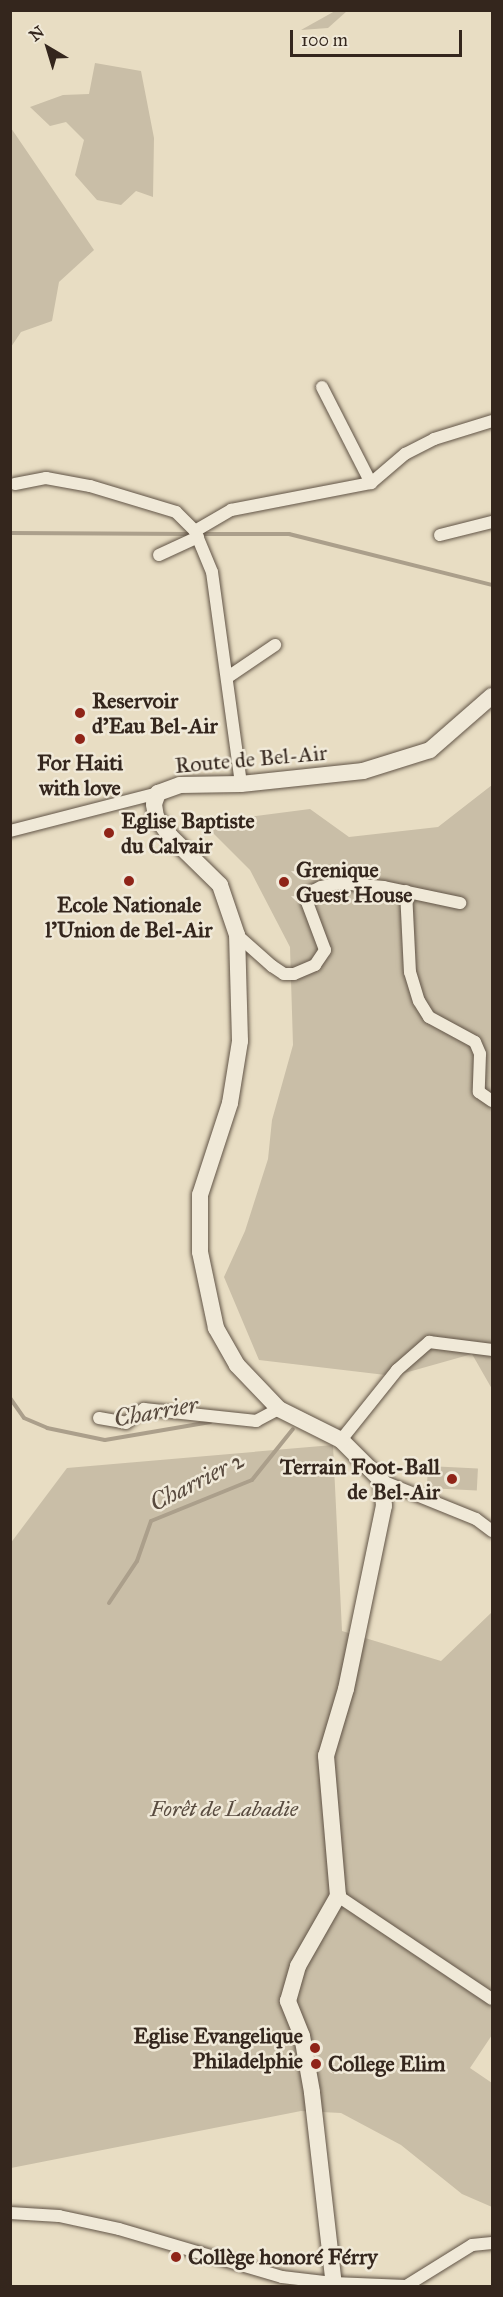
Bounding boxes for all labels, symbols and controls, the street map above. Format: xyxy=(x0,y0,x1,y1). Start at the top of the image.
north arrow xyxy=(18,18,78,78)
scale bar xyxy=(293,18,466,56)
text: N xyxy=(25,22,48,45)
text: 100 m xyxy=(301,29,348,51)
place label: Reservoir d'Eau Bel-Air xyxy=(92,687,218,738)
marker: Reservoir d'Eau Bel-Air xyxy=(73,706,87,720)
marker: For Haiti with love xyxy=(73,732,87,746)
street label: Route de Bel-Air xyxy=(174,739,328,779)
place label: For Haiti with love xyxy=(37,749,123,800)
place label: Eglise Baptiste du Calvair xyxy=(121,807,255,858)
marker: Eglise Baptiste du Calvair xyxy=(102,826,116,840)
place label: Grenique Guest House xyxy=(296,856,412,908)
marker: Ecole Nationale l'Union de Bel-Air xyxy=(122,874,136,888)
marker: Grenique Guest House xyxy=(277,875,291,889)
place label: Ecole Nationale l'Union de Bel-Air xyxy=(46,891,212,942)
water label: Charrier xyxy=(112,1390,200,1434)
water label: Charrier 2 xyxy=(145,1446,249,1518)
place label: Terrain Foot-Ball de Bel-Air xyxy=(280,1453,440,1504)
marker: Terrain Foot-Ball de Bel-Air xyxy=(445,1472,459,1486)
park label: Forêt de Labadie xyxy=(150,1796,298,1822)
place label: Eglise Evangelique Philadelphie xyxy=(133,2022,303,2074)
marker: Eglise Evangelique Philadelphie xyxy=(308,2041,322,2055)
place label: College Elim xyxy=(328,2051,446,2077)
marker: College Elim xyxy=(309,2057,323,2071)
place label: Collège honoré Férry xyxy=(188,2244,378,2270)
marker: Collège honoré Férry xyxy=(169,2250,183,2264)

